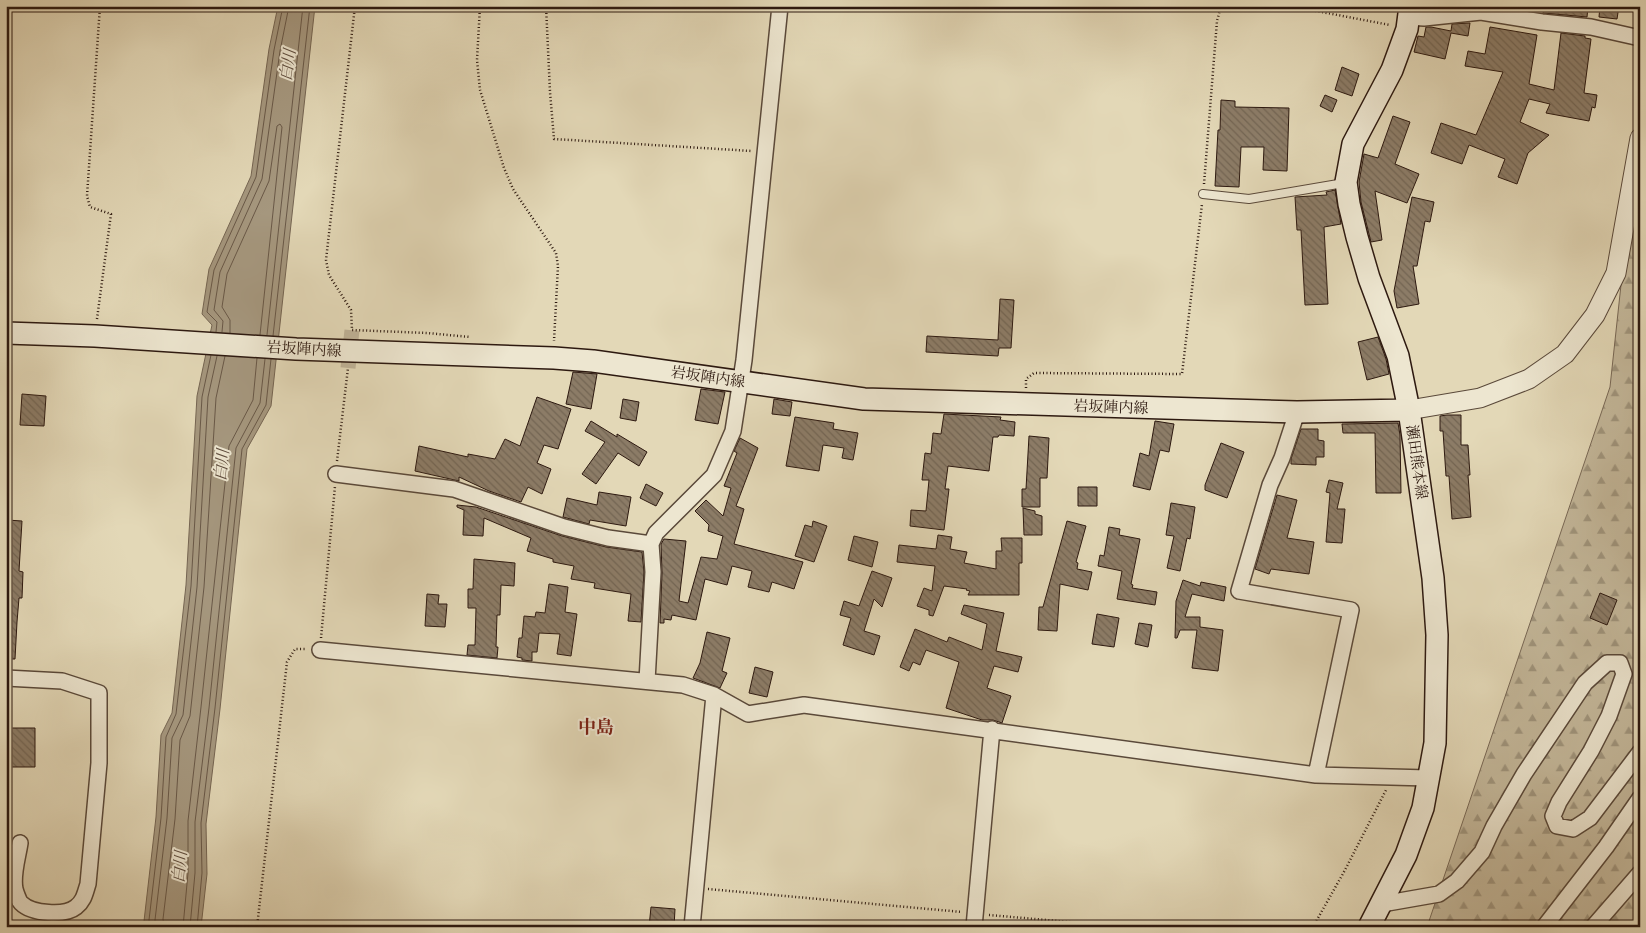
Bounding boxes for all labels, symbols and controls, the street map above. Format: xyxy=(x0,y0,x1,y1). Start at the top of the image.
water label: 白川 xyxy=(276,46,299,82)
street label: 岩坂陣内線 xyxy=(266,338,342,360)
street label: 岩坂陣内線 xyxy=(670,363,746,391)
street label: 岩坂陣内線 xyxy=(1073,397,1149,417)
street label: 瀬田熊本線 xyxy=(1403,424,1431,500)
water label: 白川 xyxy=(210,446,233,482)
district label: 中島 xyxy=(578,716,614,738)
water label: 白川 xyxy=(169,848,191,884)

